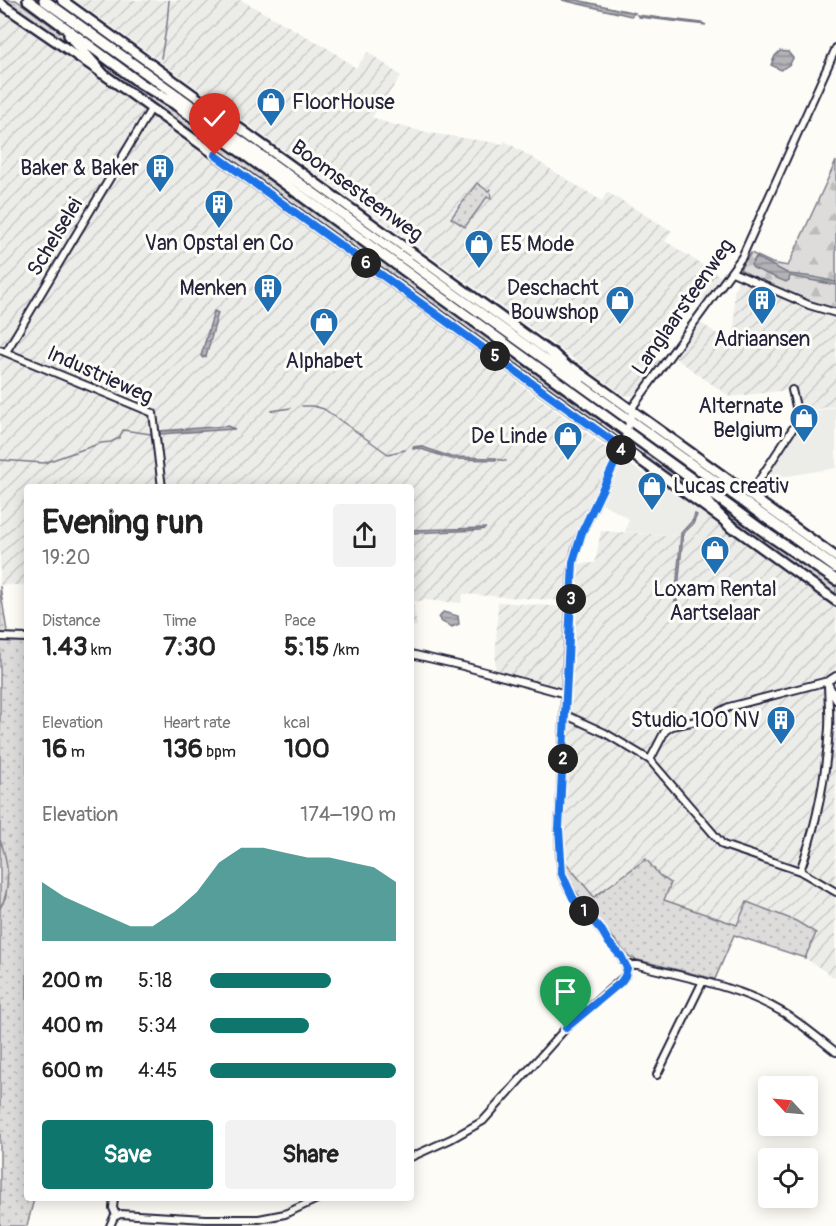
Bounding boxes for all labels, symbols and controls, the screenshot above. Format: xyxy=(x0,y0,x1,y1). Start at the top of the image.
shop icon: FloorHouse xyxy=(255,86,287,128)
place label: FloorHouse xyxy=(292,89,395,116)
pin xyxy=(189,93,240,155)
icon: check xyxy=(198,102,231,135)
street label: Boomsesteenweg xyxy=(286,134,428,248)
building icon: Baker & Baker xyxy=(144,152,176,194)
place label: Baker & Baker xyxy=(20,155,139,182)
building icon: Van Opstal en Co xyxy=(203,188,235,230)
street label: Schelselei xyxy=(21,193,89,281)
shop icon: E5 Mode xyxy=(463,228,495,270)
place label: Van Opstal en Co xyxy=(144,230,294,257)
place label: E5 Mode xyxy=(500,231,575,258)
street label: Langlaarsteenweg xyxy=(626,233,740,381)
pin: 6 xyxy=(351,248,381,278)
text: 6 xyxy=(361,253,371,273)
building icon: Menken xyxy=(252,272,284,314)
place label: Menken xyxy=(179,275,247,302)
place label: Deschacht Bouwshop xyxy=(507,275,600,326)
shop icon: Deschacht Bouwshop xyxy=(604,284,636,326)
building icon: Adriaansen xyxy=(746,284,778,326)
shop icon: Alphabet xyxy=(308,306,340,348)
place label: Adriaansen xyxy=(714,326,810,353)
street label: Industrieweg xyxy=(43,340,157,410)
pin: 5 xyxy=(480,341,510,371)
text: 5 xyxy=(491,346,499,366)
place label: Alphabet xyxy=(285,348,363,375)
place label: Alternate Belgium xyxy=(698,393,784,444)
shop icon: Alternate Belgium xyxy=(788,402,820,444)
shop icon: De Linde xyxy=(552,420,584,462)
place label: De Linde xyxy=(471,423,548,450)
pin: 4 xyxy=(606,435,636,465)
text: 4 xyxy=(616,440,626,460)
shop icon: Lucas creativ xyxy=(636,470,668,512)
place label: Lucas creativ xyxy=(673,473,789,500)
text: Evening run xyxy=(42,502,203,543)
button: share xyxy=(333,504,396,567)
shop icon: Loxam Rental Aartselaar xyxy=(699,534,731,576)
text: 19:20 xyxy=(42,545,90,570)
place label: Loxam Rental Aartselaar xyxy=(653,576,777,627)
pin: 3 xyxy=(556,584,586,614)
text: 3 xyxy=(567,589,575,609)
text: Distance xyxy=(42,611,101,631)
text: Time xyxy=(163,611,196,631)
text: Pace xyxy=(284,611,316,631)
text: 1.43 xyxy=(42,631,87,663)
text: 7:30 xyxy=(163,631,216,663)
text: 5:15 xyxy=(284,631,329,663)
text: km xyxy=(87,640,112,660)
text: /km xyxy=(329,640,359,660)
building icon: Studio 100 NV xyxy=(765,704,797,746)
place label: Studio 100 NV xyxy=(631,707,760,734)
text: Elevation xyxy=(42,713,103,733)
text: Heart rate xyxy=(163,713,230,733)
text: kcal xyxy=(284,713,310,733)
text: 16 xyxy=(42,733,67,765)
text: 136 xyxy=(163,733,203,765)
text: 100 xyxy=(284,733,330,765)
text: m xyxy=(67,742,85,762)
text: bpm xyxy=(203,742,236,762)
pin: 2 xyxy=(548,744,578,774)
text: 2 xyxy=(559,749,567,769)
text: Elevation xyxy=(42,802,118,827)
text: 174–190 m xyxy=(300,802,396,827)
pin: 1 xyxy=(569,896,599,926)
text: 1 xyxy=(581,901,587,921)
pin xyxy=(540,966,591,1028)
text: 200 m xyxy=(42,968,103,993)
text: 5:18 xyxy=(138,968,172,993)
icon: arrive xyxy=(549,975,582,1008)
text: 400 m xyxy=(42,1013,103,1038)
text: 5:34 xyxy=(138,1013,177,1038)
text: 600 m xyxy=(42,1058,103,1083)
text: 4:45 xyxy=(138,1058,177,1083)
north arrow xyxy=(758,1076,818,1136)
map controls xyxy=(758,1076,818,1208)
button: Save xyxy=(42,1120,213,1189)
button: Share xyxy=(225,1120,396,1189)
button: locate xyxy=(758,1148,818,1208)

